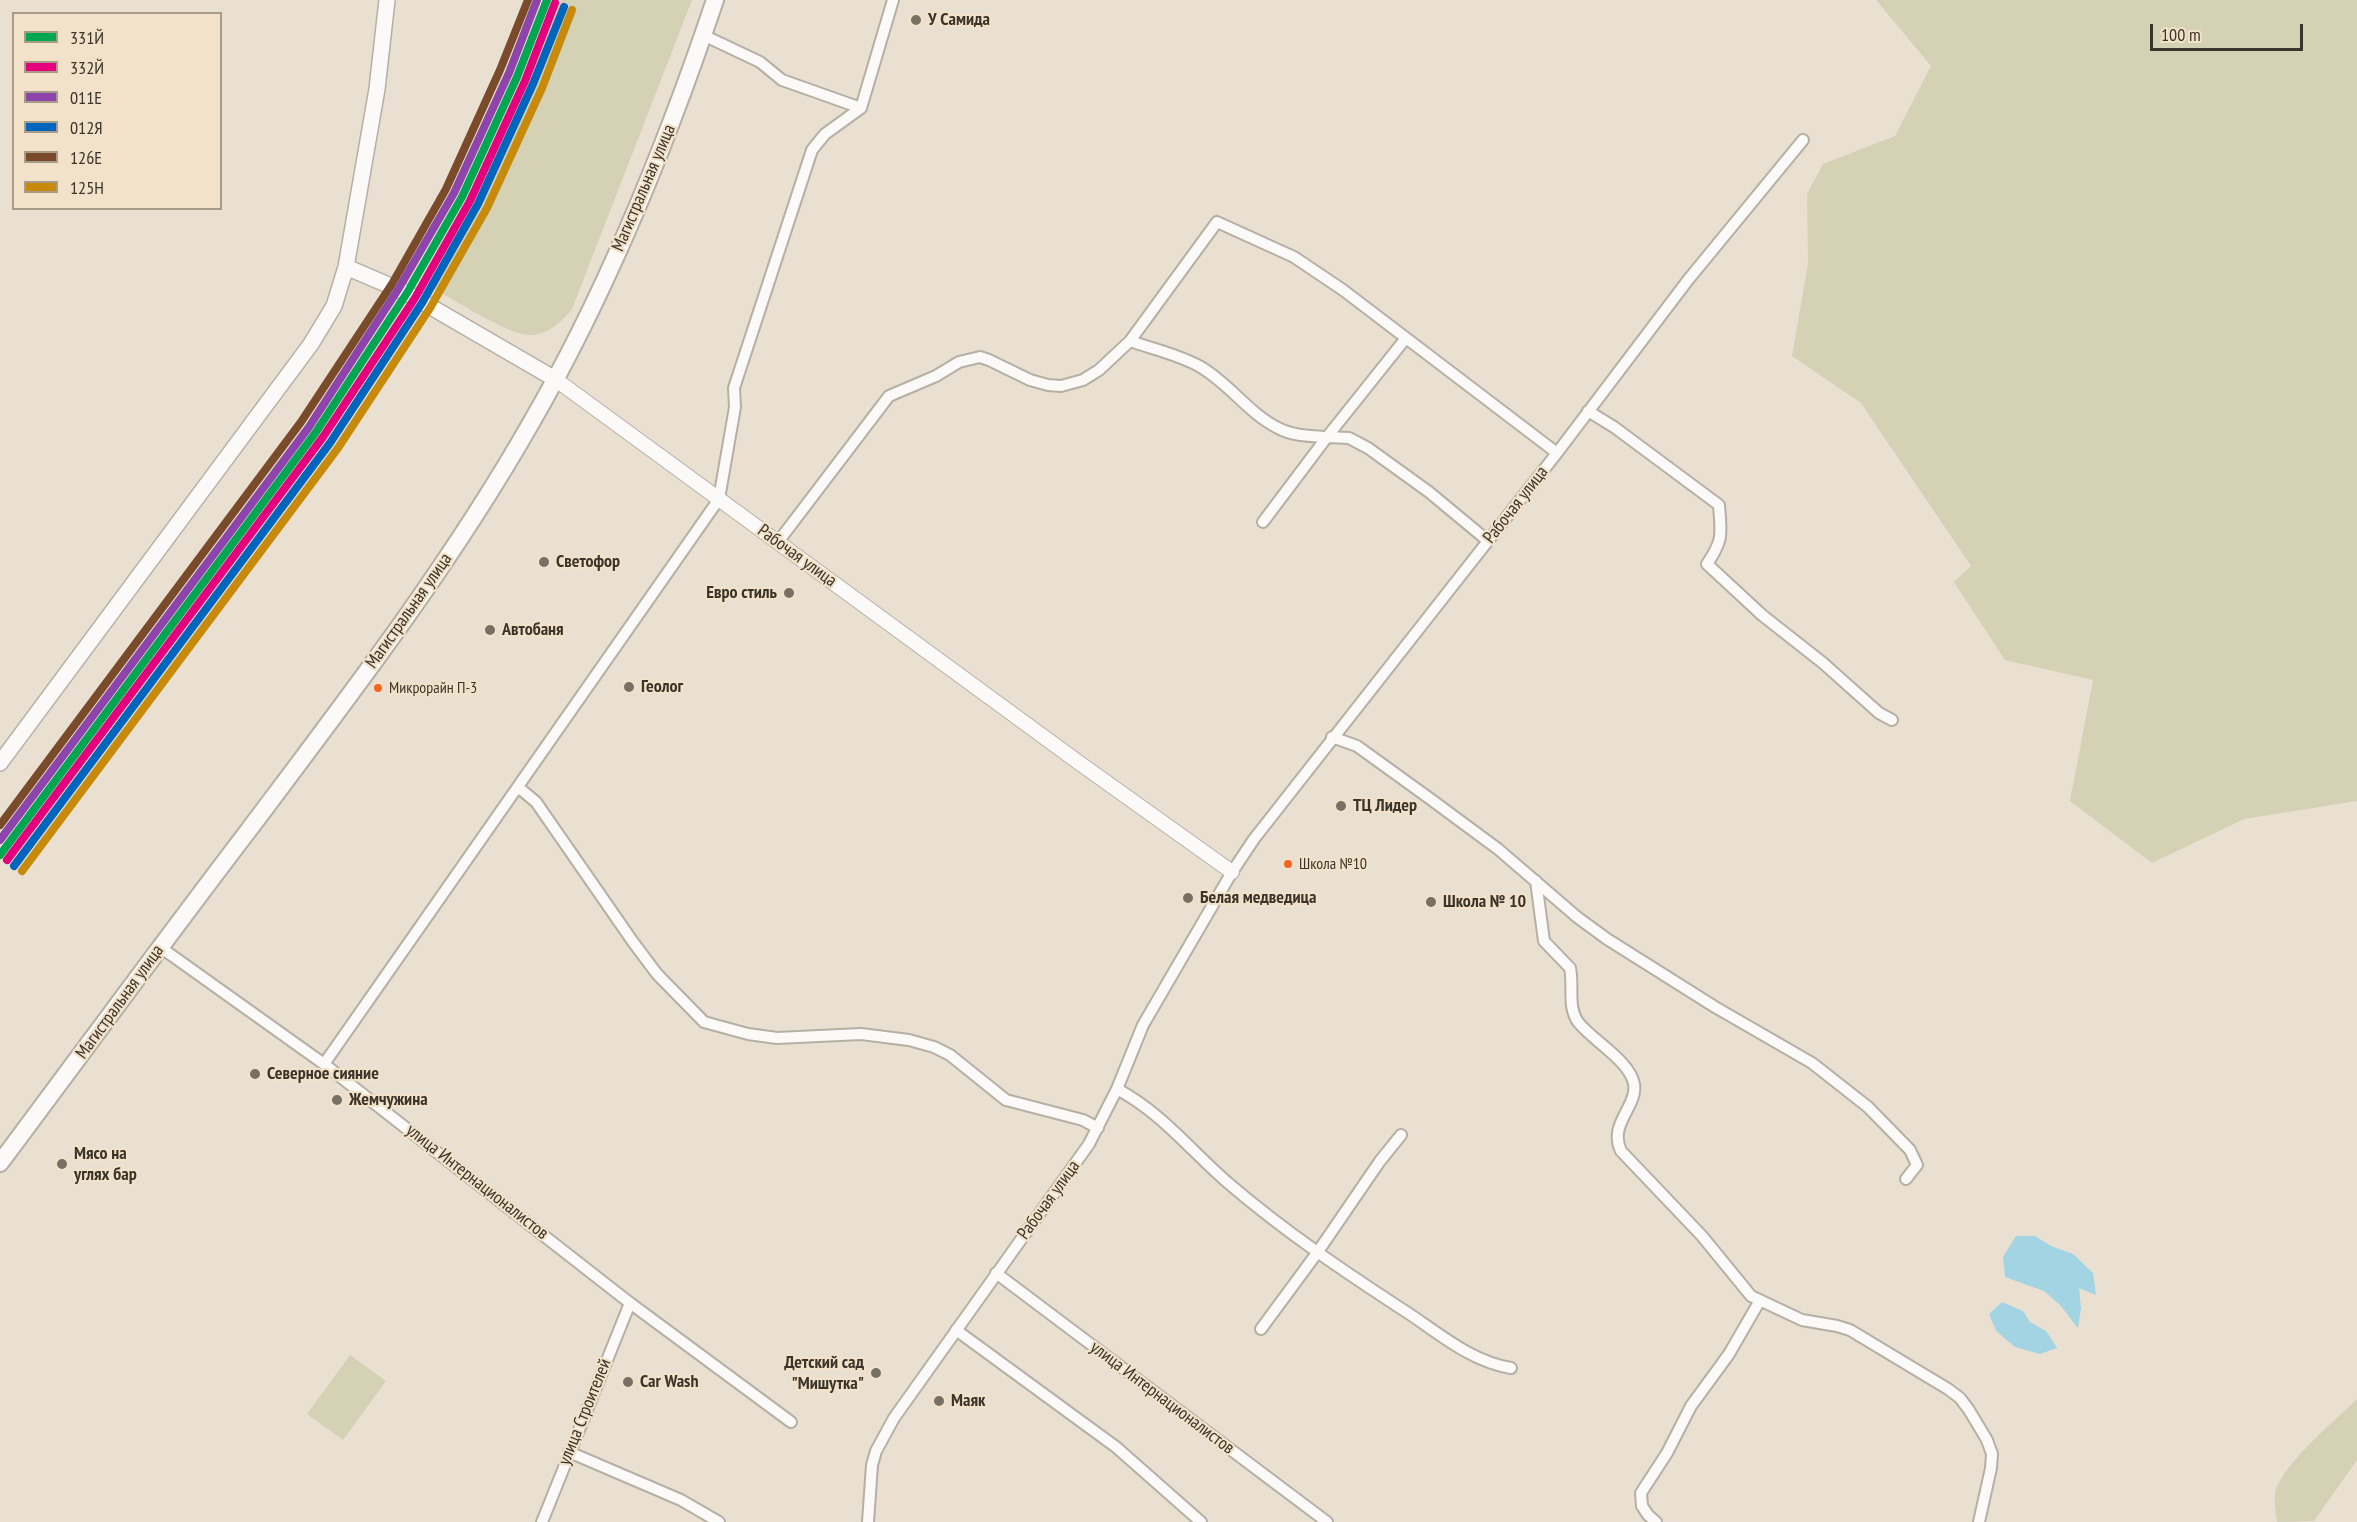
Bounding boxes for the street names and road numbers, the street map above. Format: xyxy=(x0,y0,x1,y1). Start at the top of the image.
street label: Магистральная улица xyxy=(608,121,680,255)
street label: Рабочая улица xyxy=(1479,462,1553,548)
street label: Рабочая улица xyxy=(753,520,841,592)
street label: Магистральная улица xyxy=(361,549,457,673)
street label: Магистральная улица xyxy=(71,941,169,1063)
street label: улица Интернационалистов xyxy=(401,1120,553,1244)
street label: Рабочая улица xyxy=(1013,1156,1085,1244)
street label: улица Интернационалистов xyxy=(1086,1337,1238,1459)
street label: улица Строителей xyxy=(554,1356,616,1468)

